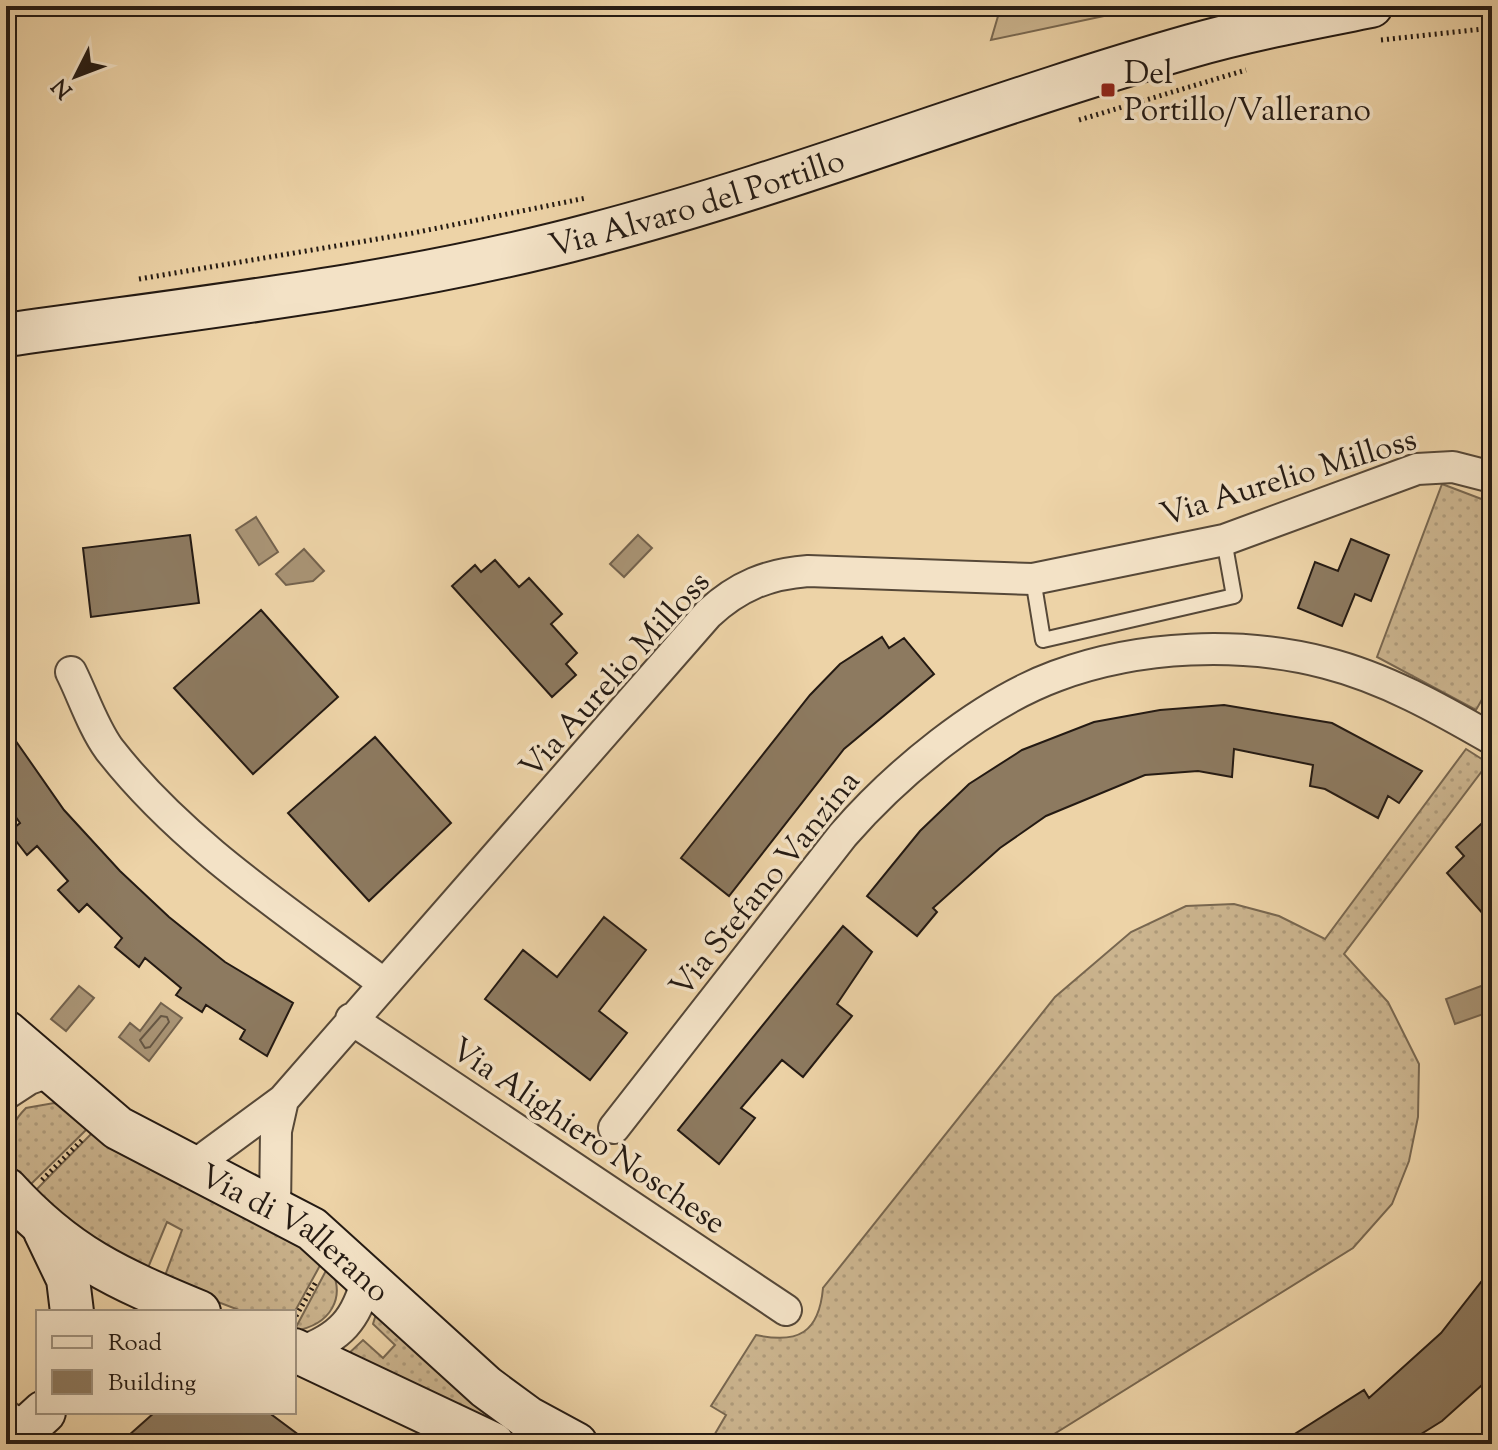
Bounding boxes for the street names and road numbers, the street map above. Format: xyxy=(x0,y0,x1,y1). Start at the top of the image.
street label: Via Alvaro del Portillo xyxy=(544,139,851,271)
street label: Via Aurelio Milloss xyxy=(1155,418,1423,540)
street label: Via Aurelio Milloss xyxy=(510,562,722,790)
street label: Via Stefano Vanzina xyxy=(660,761,873,1008)
street label: Via Alighiero Noschese xyxy=(440,1028,734,1247)
street label: Via di Vallerano xyxy=(190,1154,399,1315)

